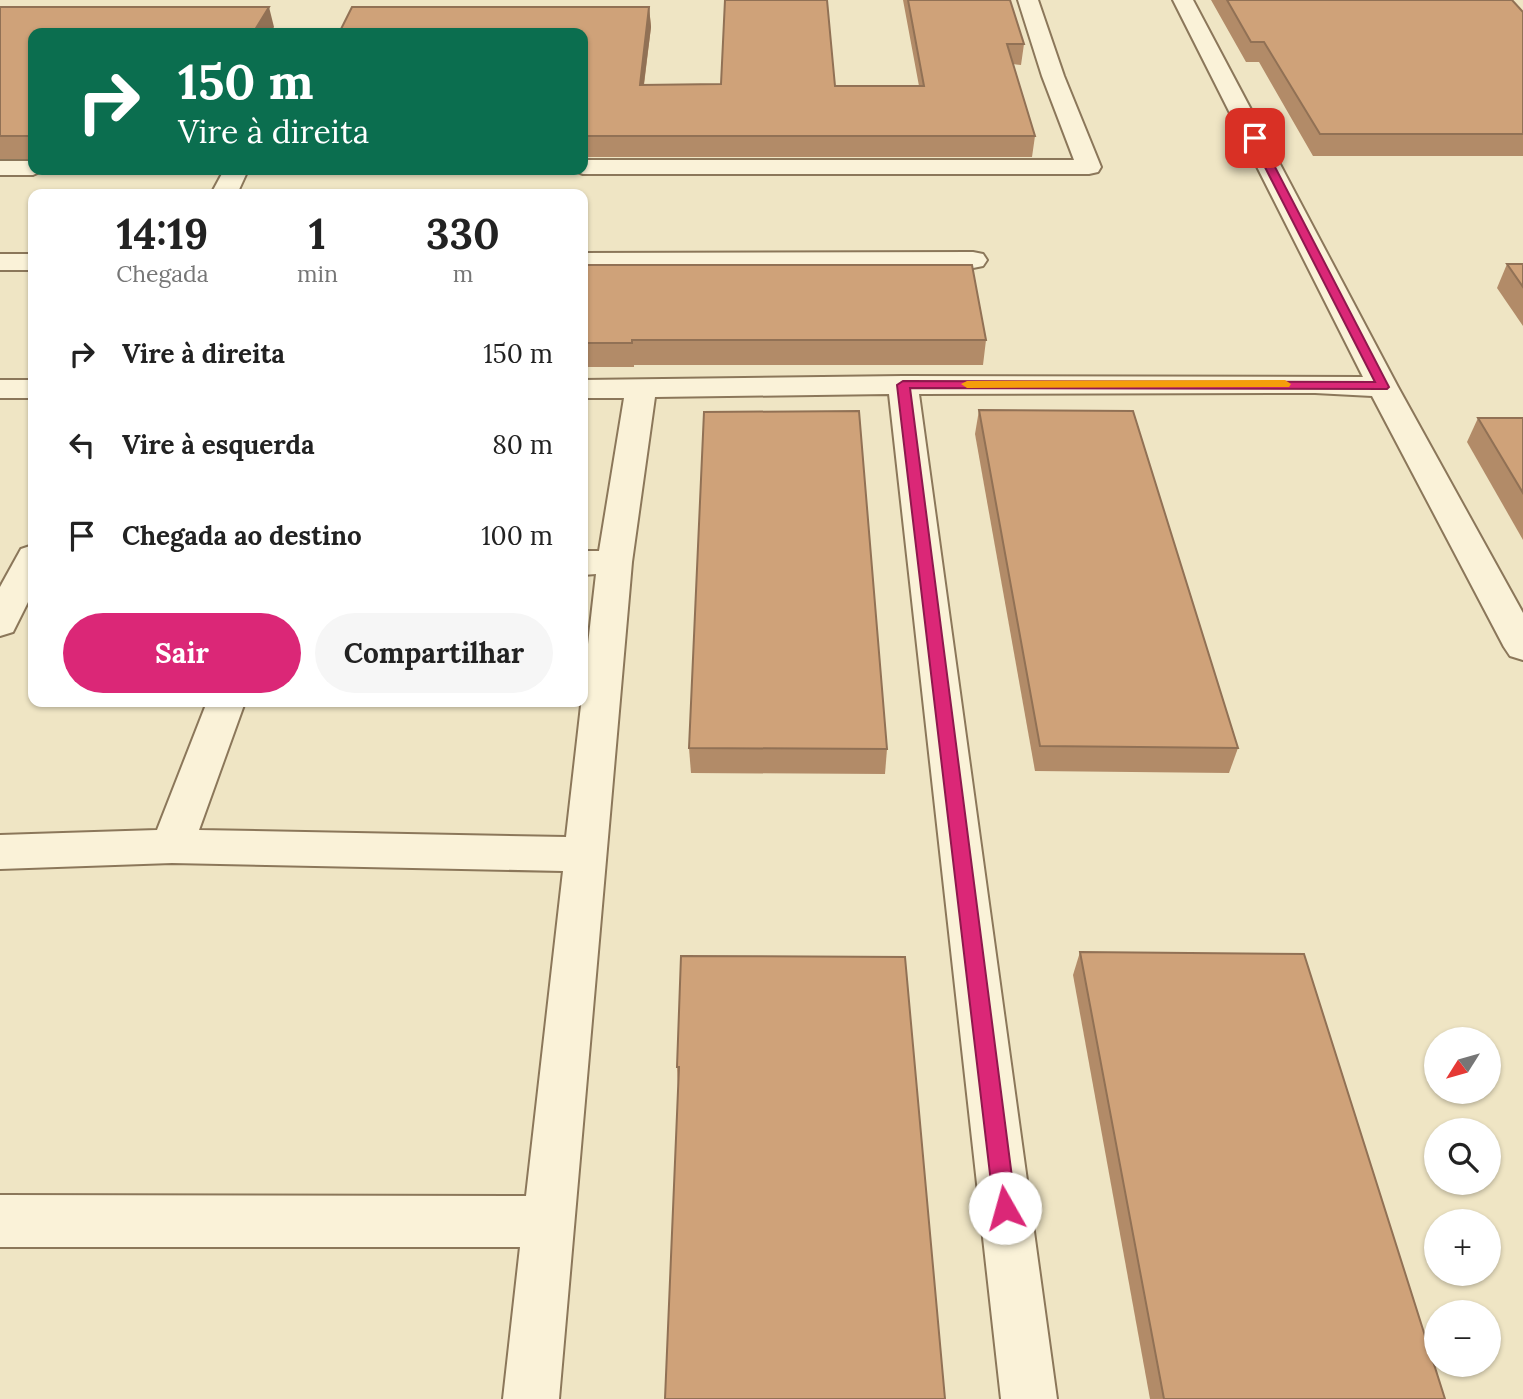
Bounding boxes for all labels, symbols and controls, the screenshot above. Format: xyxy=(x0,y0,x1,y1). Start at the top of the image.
text: 150 m xyxy=(178,50,314,112)
icon: right xyxy=(63,56,154,147)
pin xyxy=(1225,108,1285,168)
text: Vire à direita xyxy=(178,111,369,152)
icon: arrive xyxy=(1236,119,1274,157)
text: 14:19 xyxy=(117,207,208,261)
text: 1 xyxy=(309,207,326,261)
text: 330 xyxy=(426,207,500,261)
text: Chegada xyxy=(116,259,209,288)
text: min xyxy=(297,259,338,288)
text: m xyxy=(453,259,473,288)
icon: right xyxy=(63,335,101,373)
text: Vire à direita xyxy=(122,337,285,370)
text: 150 m xyxy=(483,337,553,370)
icon: left xyxy=(63,426,101,464)
text: Vire à esquerda xyxy=(122,428,315,461)
text: 80 m xyxy=(492,428,553,461)
icon: arrive xyxy=(63,517,101,555)
text: Chegada ao destino xyxy=(122,519,362,552)
text: 100 m xyxy=(481,519,553,552)
button: Sair xyxy=(63,613,301,693)
button: Compartilhar xyxy=(315,613,553,693)
north arrow xyxy=(1424,1027,1502,1104)
map controls xyxy=(1424,1027,1501,1377)
button: search xyxy=(1424,1118,1501,1195)
position arrow xyxy=(968,1171,1042,1245)
button: + xyxy=(1424,1209,1501,1286)
button: − xyxy=(1424,1300,1501,1377)

